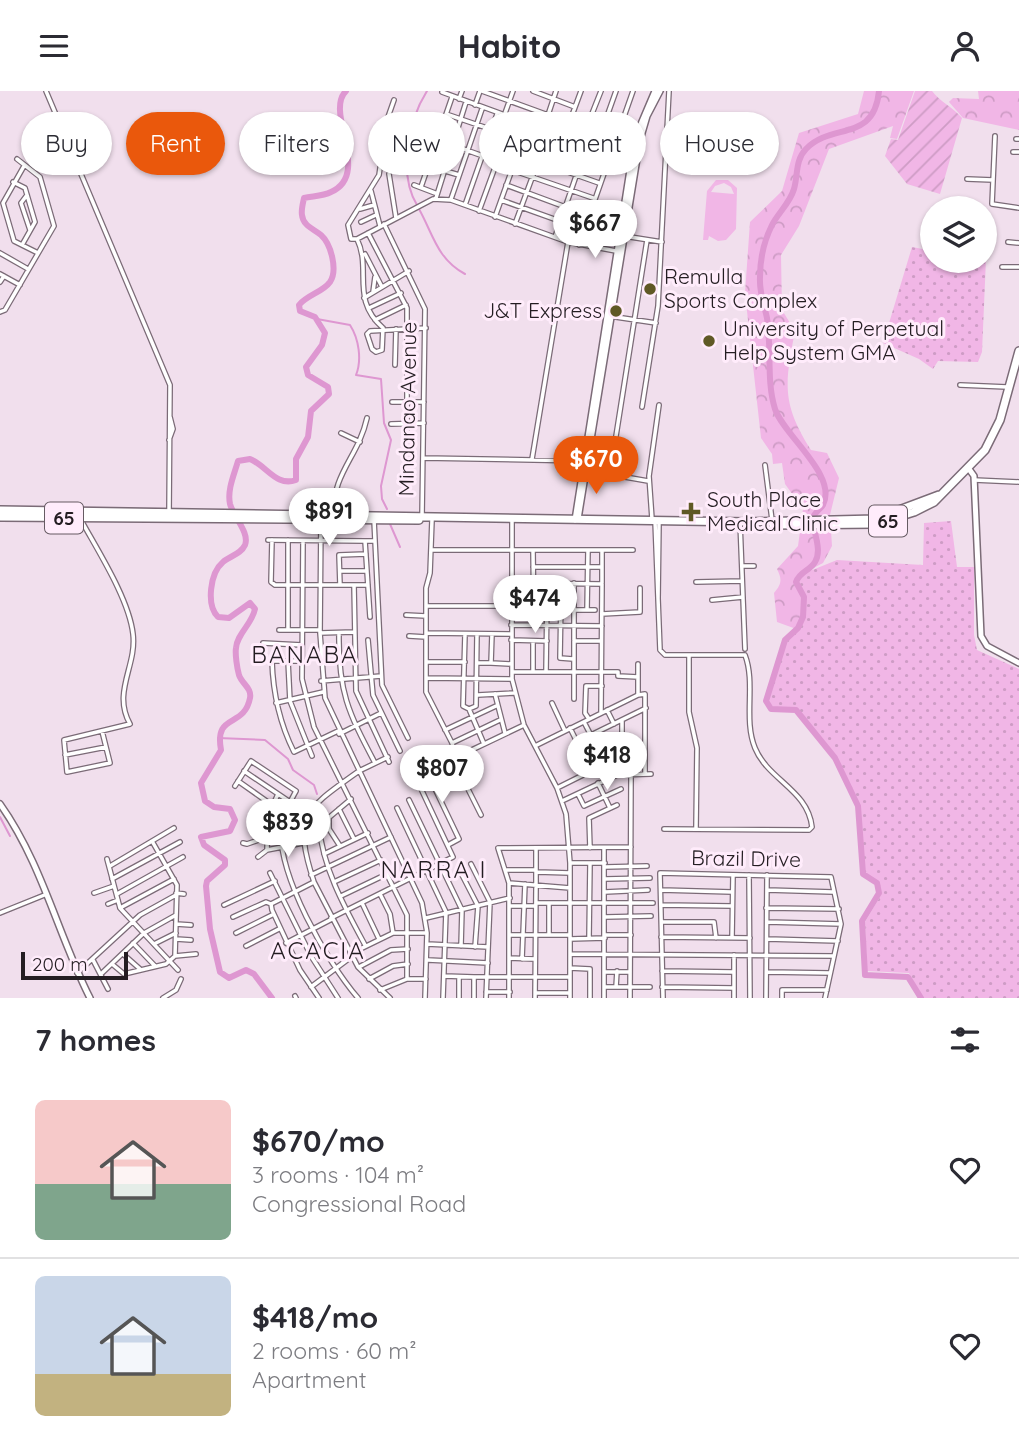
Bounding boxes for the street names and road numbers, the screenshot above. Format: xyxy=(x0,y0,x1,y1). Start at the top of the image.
street label: Mindanao Avenue xyxy=(392,321,422,496)
road number: 65 xyxy=(45,503,83,533)
road number: 65 xyxy=(869,505,907,537)
street label: Brazil Drive xyxy=(691,844,801,872)

